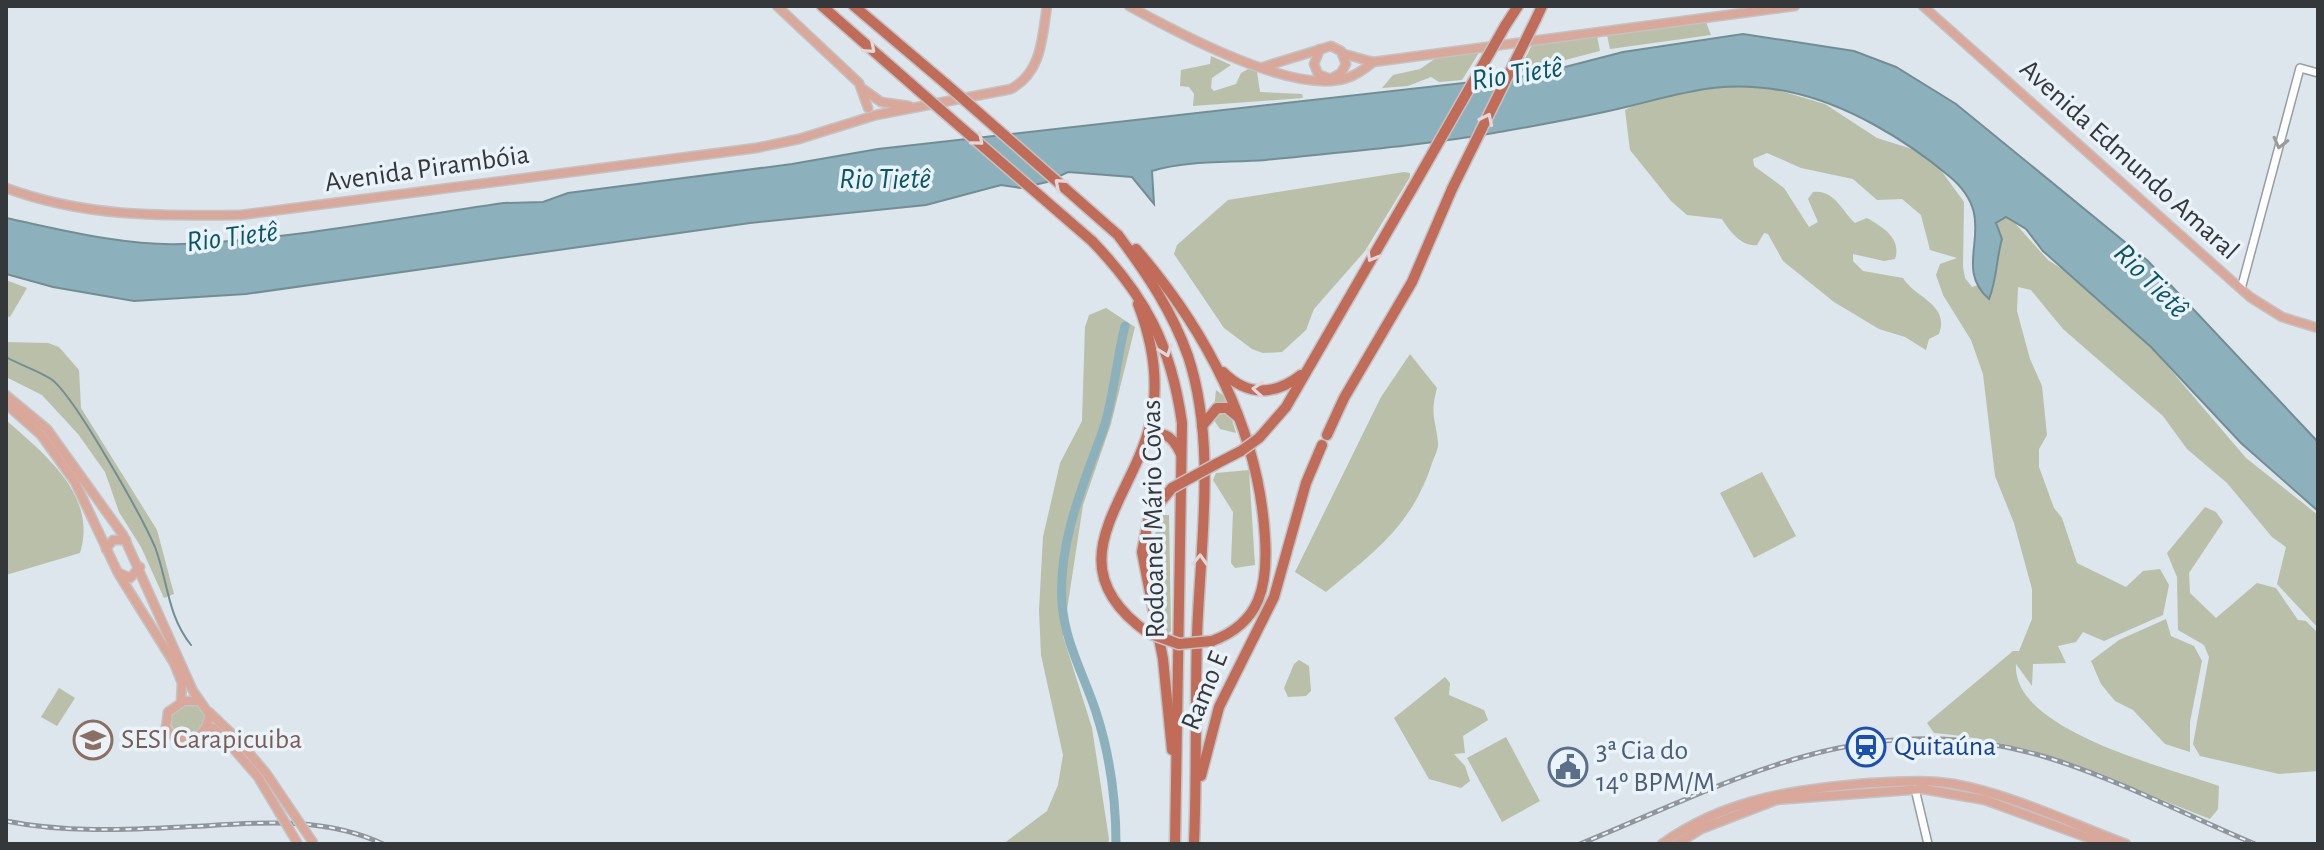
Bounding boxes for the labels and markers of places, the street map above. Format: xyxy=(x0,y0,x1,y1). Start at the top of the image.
school or university icon: SESI Carapicuiba xyxy=(72,719,114,761)
place label: SESI Carapicuiba xyxy=(121,726,302,754)
station icon: Quitaúna xyxy=(1845,726,1887,768)
place label: Quitaúna xyxy=(1894,733,1996,761)
place label: 3ª Cia do 14º BPM/M xyxy=(1596,737,1715,797)
public building icon: 3ª Cia do 14º BPM/M xyxy=(1547,746,1589,788)

